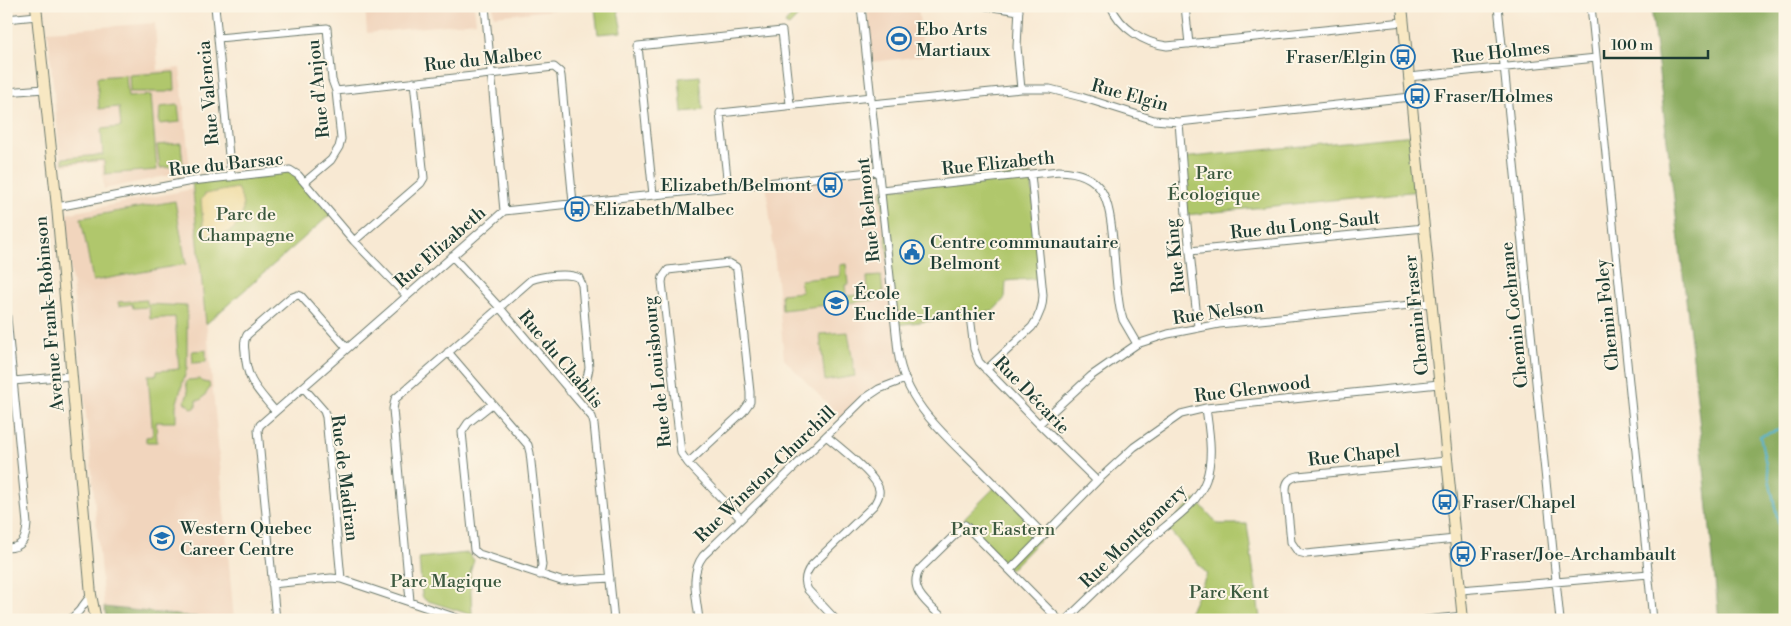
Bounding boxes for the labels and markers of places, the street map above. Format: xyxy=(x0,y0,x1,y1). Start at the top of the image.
place label: Ebo Arts Martiaux xyxy=(916,18,991,62)
sports icon: Ebo Arts Martiaux xyxy=(886,26,912,52)
bus stop icon: Fraser/Elgin xyxy=(1390,44,1416,70)
place label: Fraser/Elgin xyxy=(1286,46,1386,69)
bus stop icon: Fraser/Holmes xyxy=(1404,83,1430,109)
place label: Fraser/Holmes xyxy=(1434,85,1553,108)
bus stop icon: Elizabeth/Belmont xyxy=(817,172,843,198)
place label: Elizabeth/Belmont xyxy=(660,174,813,197)
bus stop icon: Elizabeth/Malbec xyxy=(564,196,590,222)
place label: Elizabeth/Malbec xyxy=(594,198,734,221)
place label: Centre communautaire Belmont xyxy=(929,231,1119,275)
public building icon: Centre communautaire Belmont xyxy=(899,239,925,265)
place label: École Euclide-Lanthier xyxy=(854,282,995,326)
school or university icon: École Euclide-Lanthier xyxy=(823,290,849,316)
bus stop icon: Fraser/Chapel xyxy=(1432,489,1458,515)
place label: Fraser/Chapel xyxy=(1462,491,1576,514)
place label: Western Quebec Career Centre xyxy=(179,517,312,561)
school or university icon: Western Quebec Career Centre xyxy=(149,525,175,551)
bus stop icon: Fraser/Joe-Archambault xyxy=(1450,541,1476,567)
place label: Fraser/Joe-Archambault xyxy=(1480,543,1677,566)

